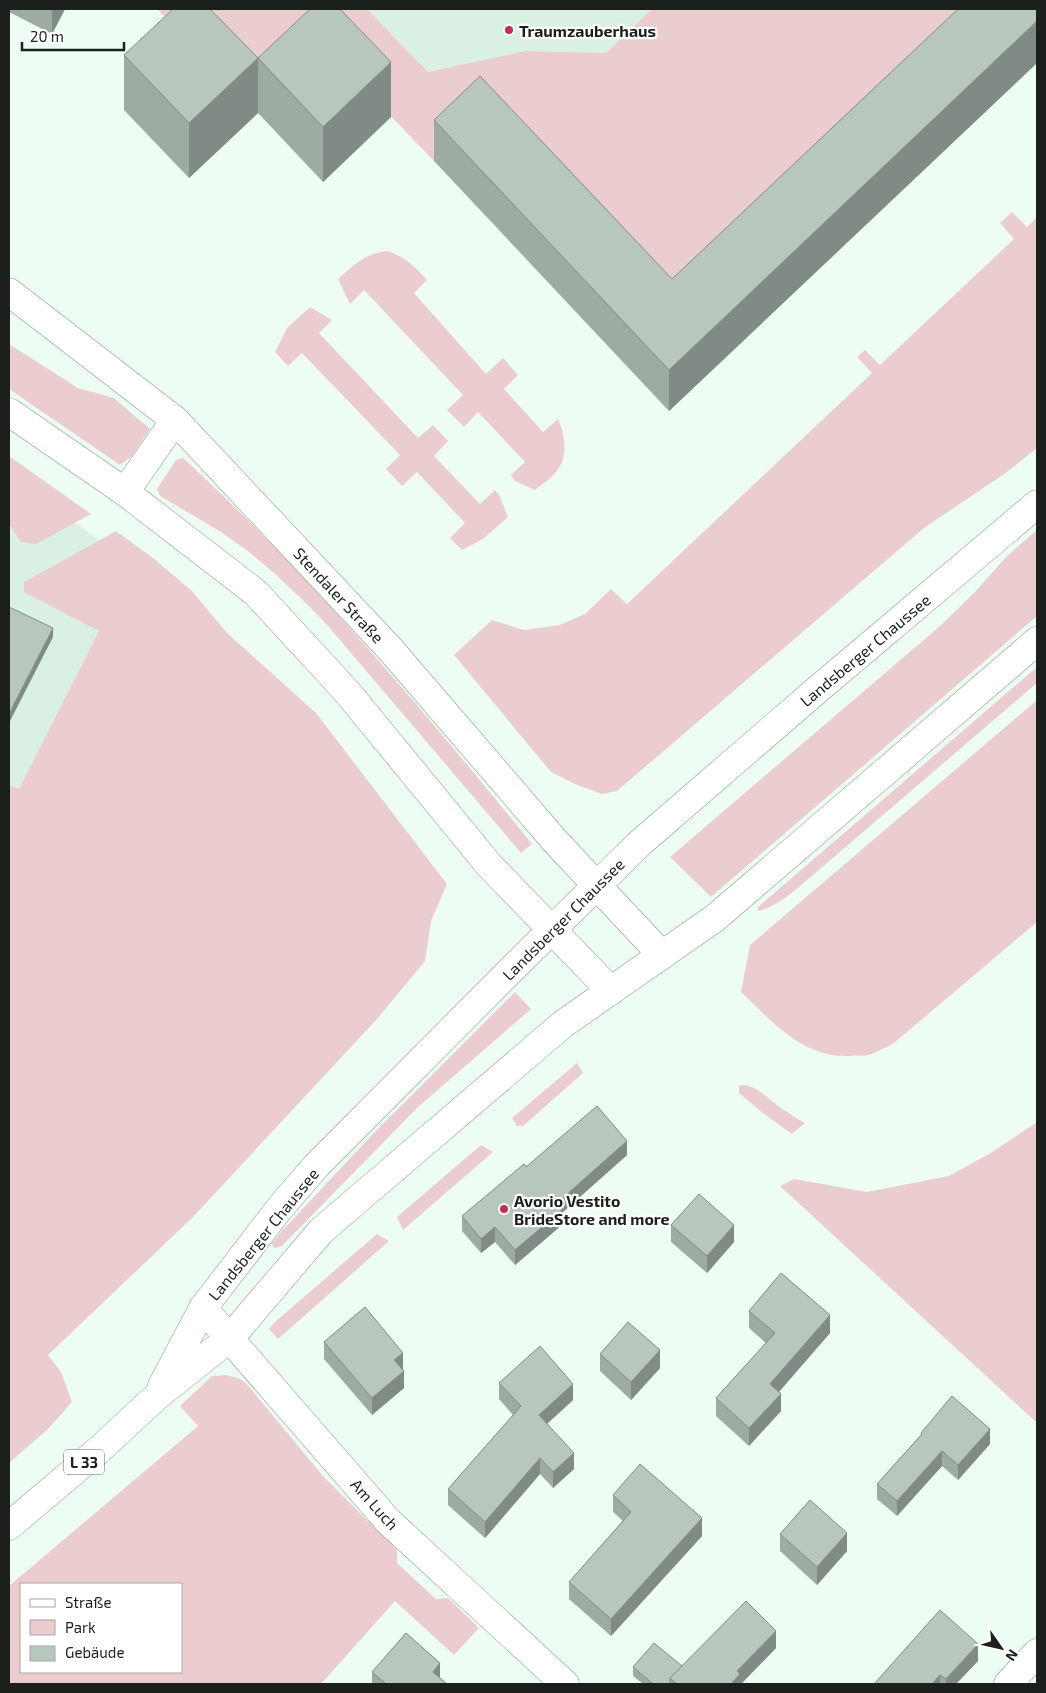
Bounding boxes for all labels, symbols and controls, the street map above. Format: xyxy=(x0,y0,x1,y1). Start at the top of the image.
scale bar xyxy=(22,20,125,52)
place label: Traumzauberhaus xyxy=(519,21,656,40)
marker: Traumzauberhaus xyxy=(503,24,515,36)
text: 20 m xyxy=(30,27,64,45)
street label: Stendaler Straße xyxy=(290,543,388,647)
street label: Landsberger Chaussee xyxy=(796,590,934,710)
street label: Landsberger Chaussee xyxy=(498,854,628,984)
street label: Landsberger Chaussee xyxy=(204,1164,322,1304)
place label: Avorio Vestito BrideStore and more xyxy=(514,1191,670,1228)
marker: Avorio Vestito BrideStore and more xyxy=(498,1203,510,1215)
road number: L 33 xyxy=(64,1450,104,1474)
street label: Am Luch xyxy=(347,1475,403,1533)
legend xyxy=(20,1583,182,1673)
text: Straße xyxy=(65,1593,111,1611)
text: Park xyxy=(65,1618,96,1636)
north arrow xyxy=(976,1623,1026,1673)
text: Gebäude xyxy=(65,1643,124,1661)
text: N xyxy=(1002,1647,1022,1664)

